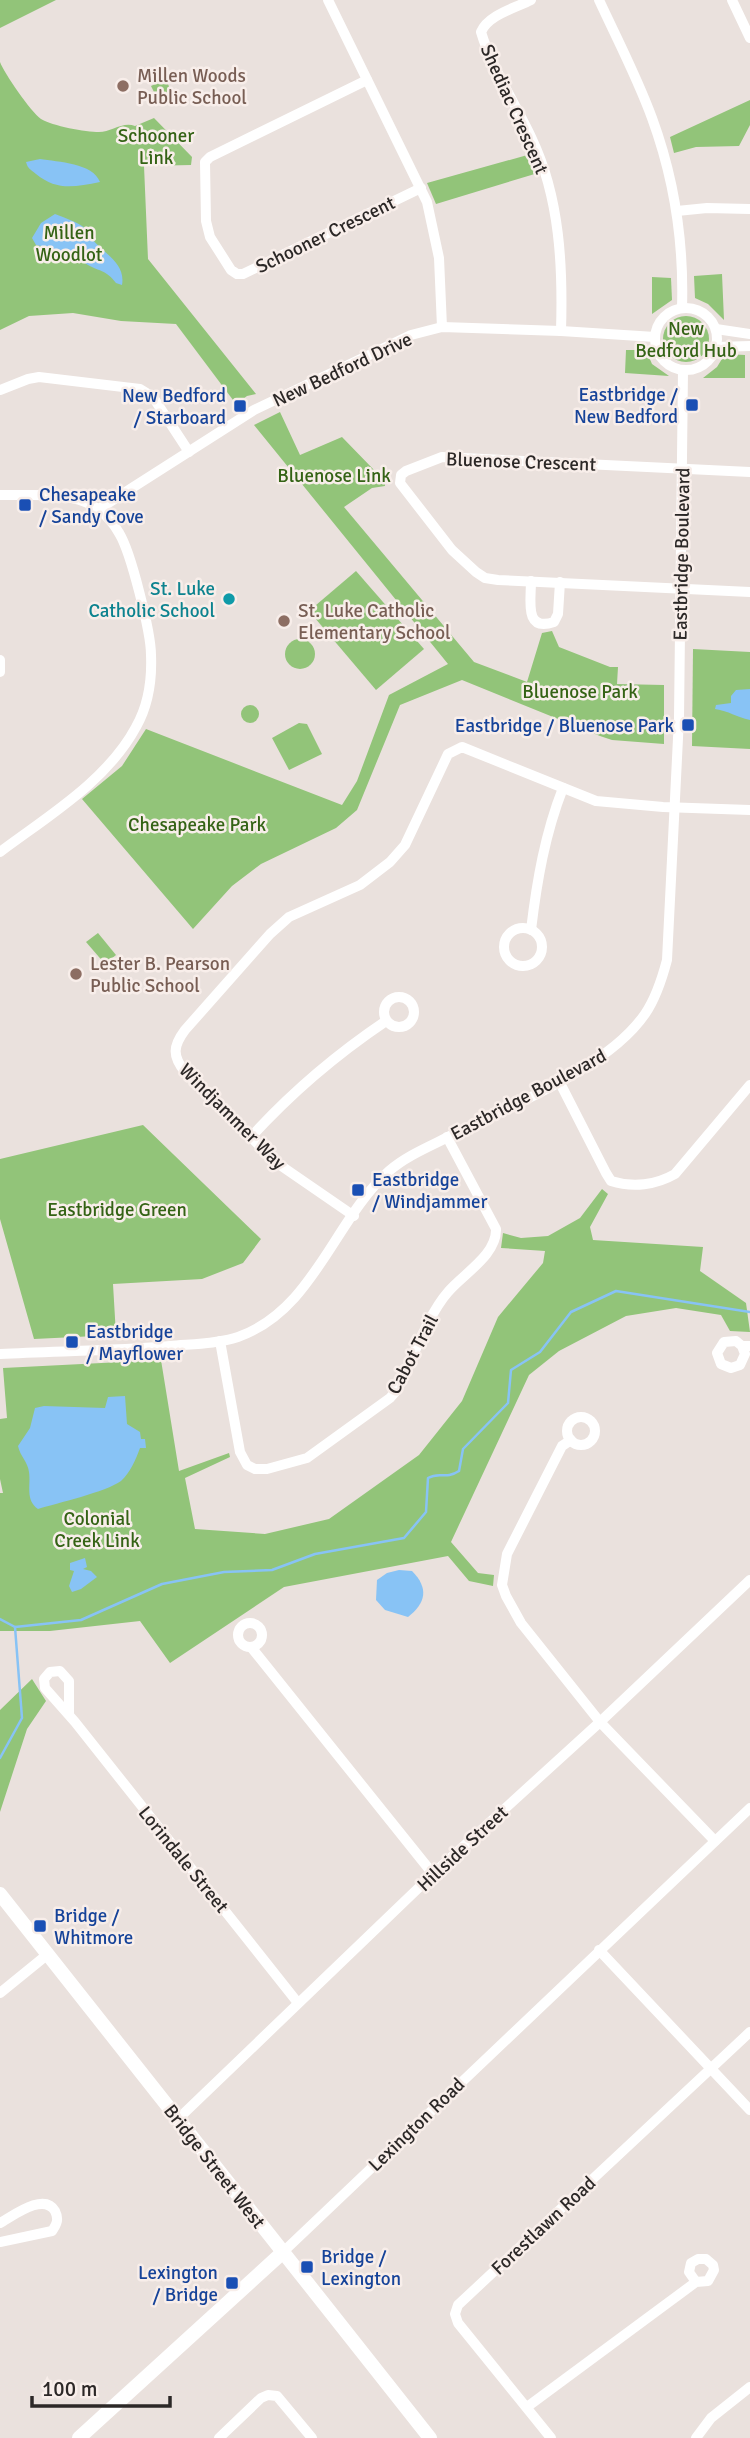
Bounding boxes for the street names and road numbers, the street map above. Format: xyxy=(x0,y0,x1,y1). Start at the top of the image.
street label: Shediac Crescent xyxy=(475,41,554,178)
street label: Schooner Crescent xyxy=(252,191,399,279)
street label: New Bedford Drive xyxy=(269,327,416,413)
street label: Bluenose Crescent xyxy=(445,447,597,477)
street label: Eastbridge Boulevard xyxy=(668,467,696,641)
street label: Eastbridge Boulevard xyxy=(446,1044,611,1146)
street label: Windjammer Way xyxy=(174,1058,291,1175)
street label: Cabot Trail xyxy=(382,1310,444,1399)
street label: Hillside Street xyxy=(412,1800,513,1897)
street label: Lorindale Street xyxy=(133,1801,234,1918)
street label: Lexington Road xyxy=(363,2073,470,2177)
street label: Bridge Street West xyxy=(158,2100,270,2234)
street label: Forestlawn Road xyxy=(486,2171,601,2280)

